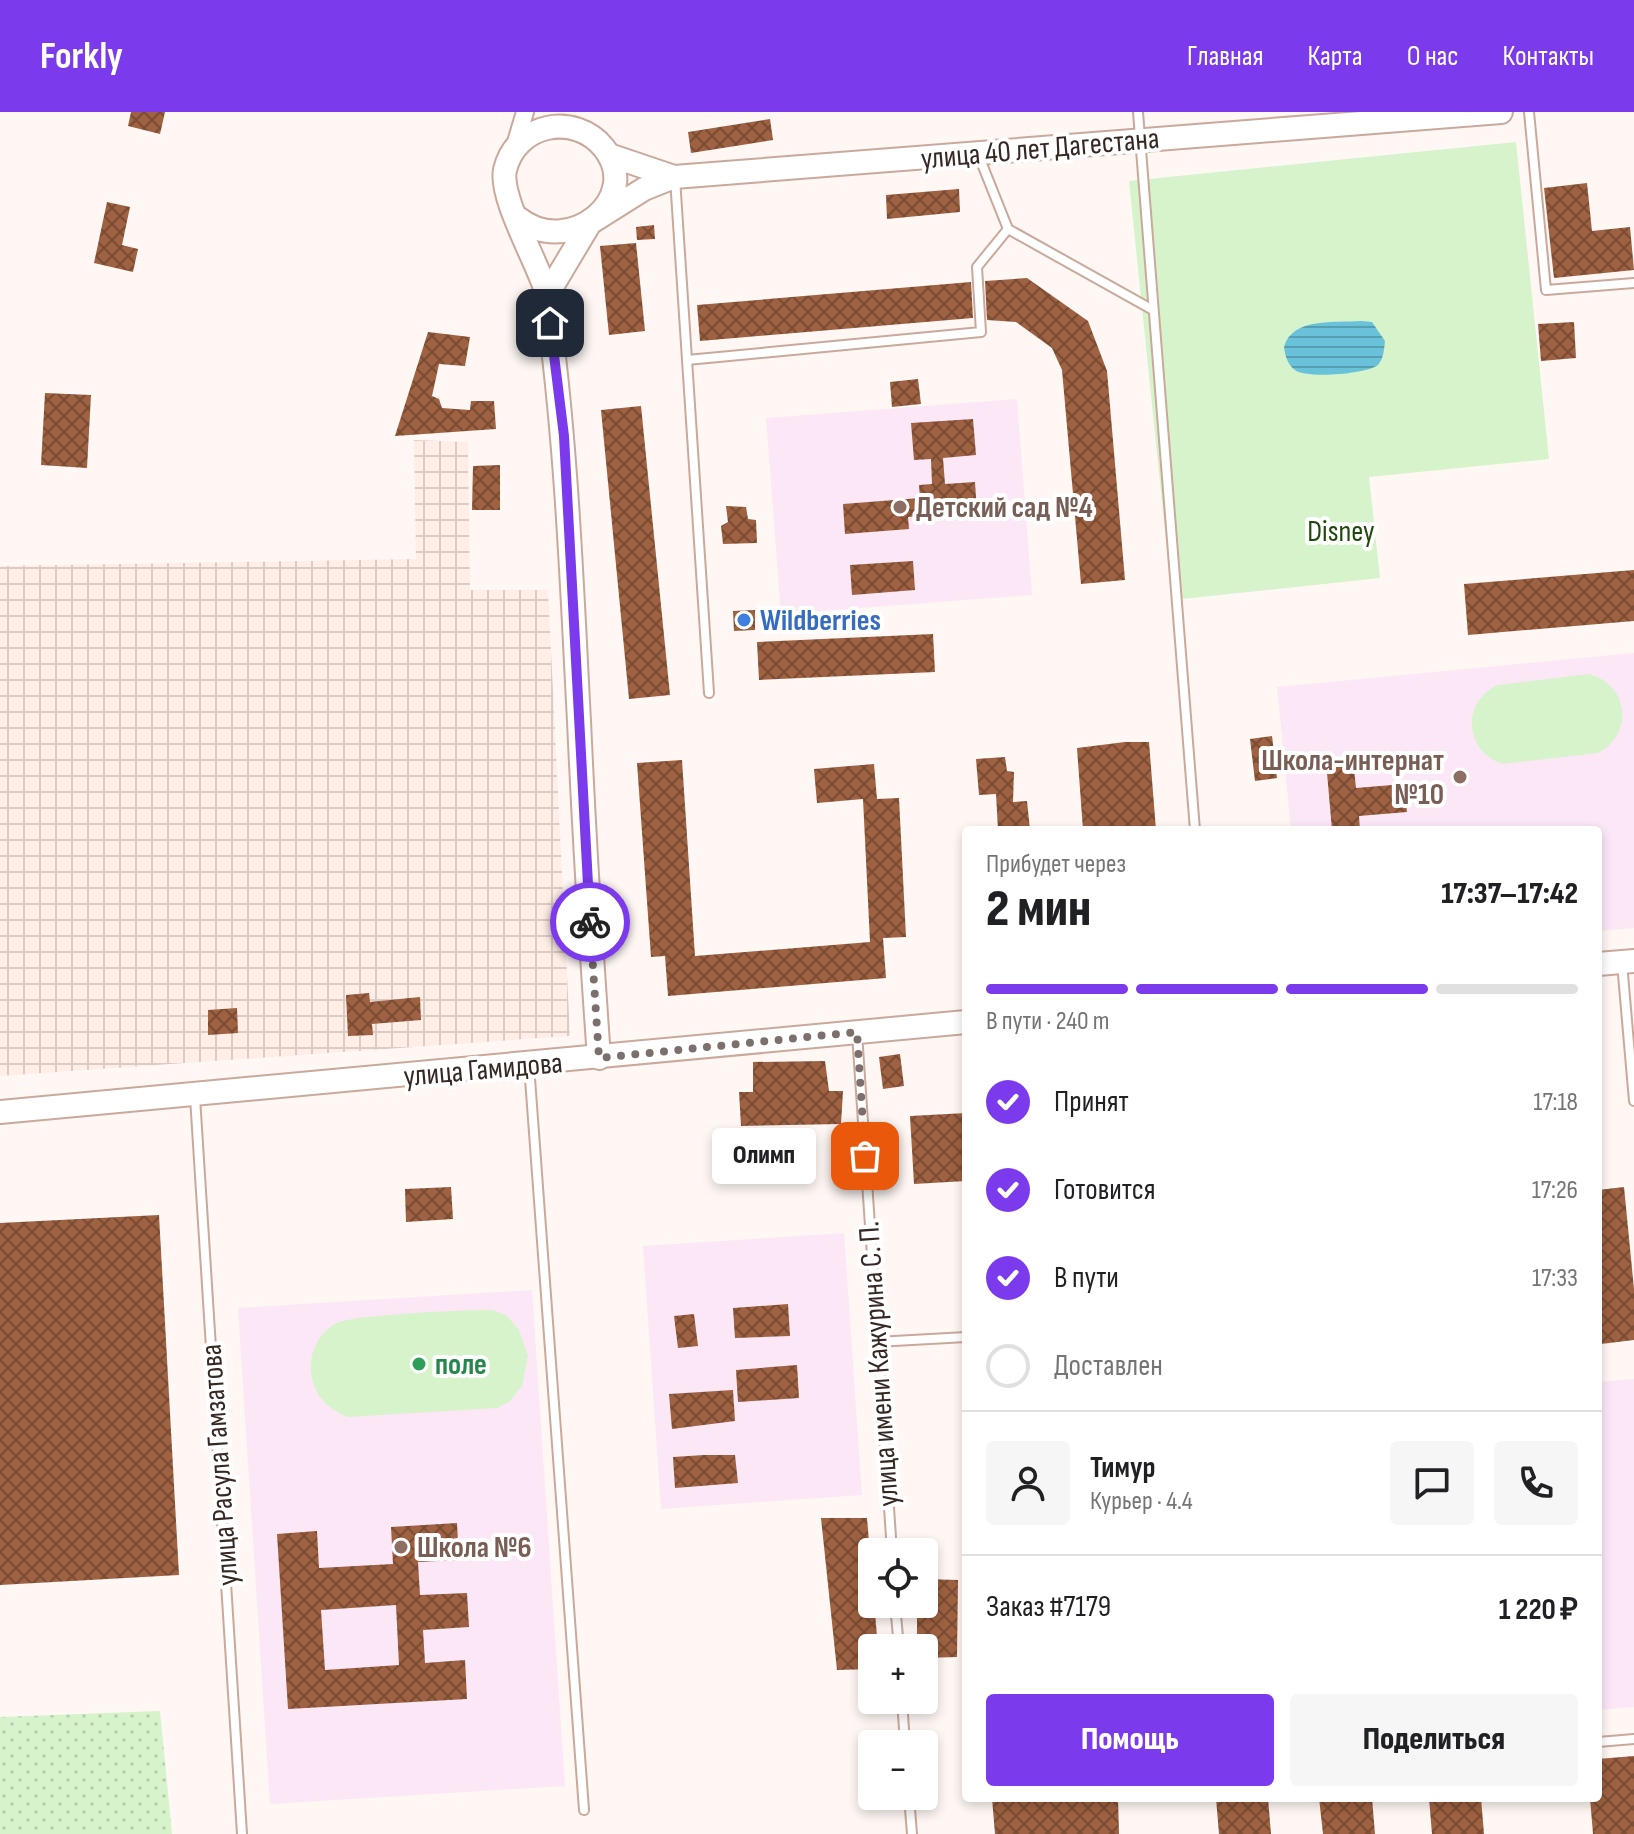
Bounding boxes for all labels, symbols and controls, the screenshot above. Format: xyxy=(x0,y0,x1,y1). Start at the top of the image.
text: Forkly xyxy=(40,34,123,79)
text: Главная xyxy=(1187,40,1263,73)
text: Карта xyxy=(1307,40,1363,73)
text: О нас xyxy=(1407,40,1459,73)
text: Контакты xyxy=(1503,40,1594,73)
street label: улица 40 лет Дагестана xyxy=(919,121,1161,177)
pin xyxy=(516,289,584,357)
icon: home xyxy=(528,301,572,345)
place label: Детский сад №4 xyxy=(916,490,1093,526)
marker: Детский сад №4 xyxy=(891,498,909,516)
park label: Disney xyxy=(1307,514,1375,550)
place label: Wildberries xyxy=(760,603,881,639)
marker: Wildberries xyxy=(735,611,753,629)
place label: Школа-интернат №10 xyxy=(1261,743,1444,813)
marker: Школа-интернат №10 xyxy=(1451,768,1469,786)
text: Прибудет через xyxy=(986,849,1126,880)
text: 17:37–17:42 xyxy=(1441,876,1578,912)
text: 2 мин xyxy=(986,878,1091,941)
courier xyxy=(550,882,630,962)
icon: bike xyxy=(568,900,612,944)
text: В пути · 240 m xyxy=(986,1006,1110,1037)
street label: улица Гамидова xyxy=(402,1045,564,1095)
icon: check xyxy=(986,1080,1030,1124)
text: Принят xyxy=(1054,1084,1129,1120)
text: 17:18 xyxy=(1533,1087,1578,1118)
pin xyxy=(831,1122,899,1190)
callout: Олимп xyxy=(713,1128,817,1184)
icon: bag xyxy=(843,1134,887,1178)
text: Олимп xyxy=(733,1140,795,1171)
icon: check xyxy=(986,1168,1030,1212)
text: Готовится xyxy=(1054,1172,1155,1208)
text: 17:26 xyxy=(1532,1175,1578,1206)
street label: улица имени Кажурина С. П. xyxy=(851,1220,907,1508)
icon: check xyxy=(986,1256,1030,1300)
text: В пути xyxy=(1054,1260,1119,1296)
text: 17:33 xyxy=(1532,1263,1578,1294)
street label: улица Расула Гамзатова xyxy=(194,1343,246,1587)
place label: поле xyxy=(435,1347,487,1383)
text: Доставлен xyxy=(1054,1348,1163,1384)
marker: поле xyxy=(410,1355,428,1373)
button: person xyxy=(986,1441,1070,1525)
button: chat xyxy=(1390,1441,1474,1525)
button: phone xyxy=(1494,1441,1578,1525)
text: Тимур xyxy=(1090,1450,1155,1486)
text: Курьер · 4.4 xyxy=(1090,1486,1193,1517)
place label: Школа №6 xyxy=(417,1530,532,1566)
marker: Школа №6 xyxy=(392,1538,410,1556)
map controls xyxy=(858,1538,938,1810)
button: locate xyxy=(858,1538,938,1618)
text: Заказ #7179 xyxy=(986,1589,1111,1625)
text: 1 220 ₽ xyxy=(1499,1592,1578,1628)
button: + xyxy=(858,1634,938,1714)
button: Помощь xyxy=(986,1694,1274,1786)
button: Поделиться xyxy=(1290,1694,1578,1786)
button: − xyxy=(858,1730,938,1810)

